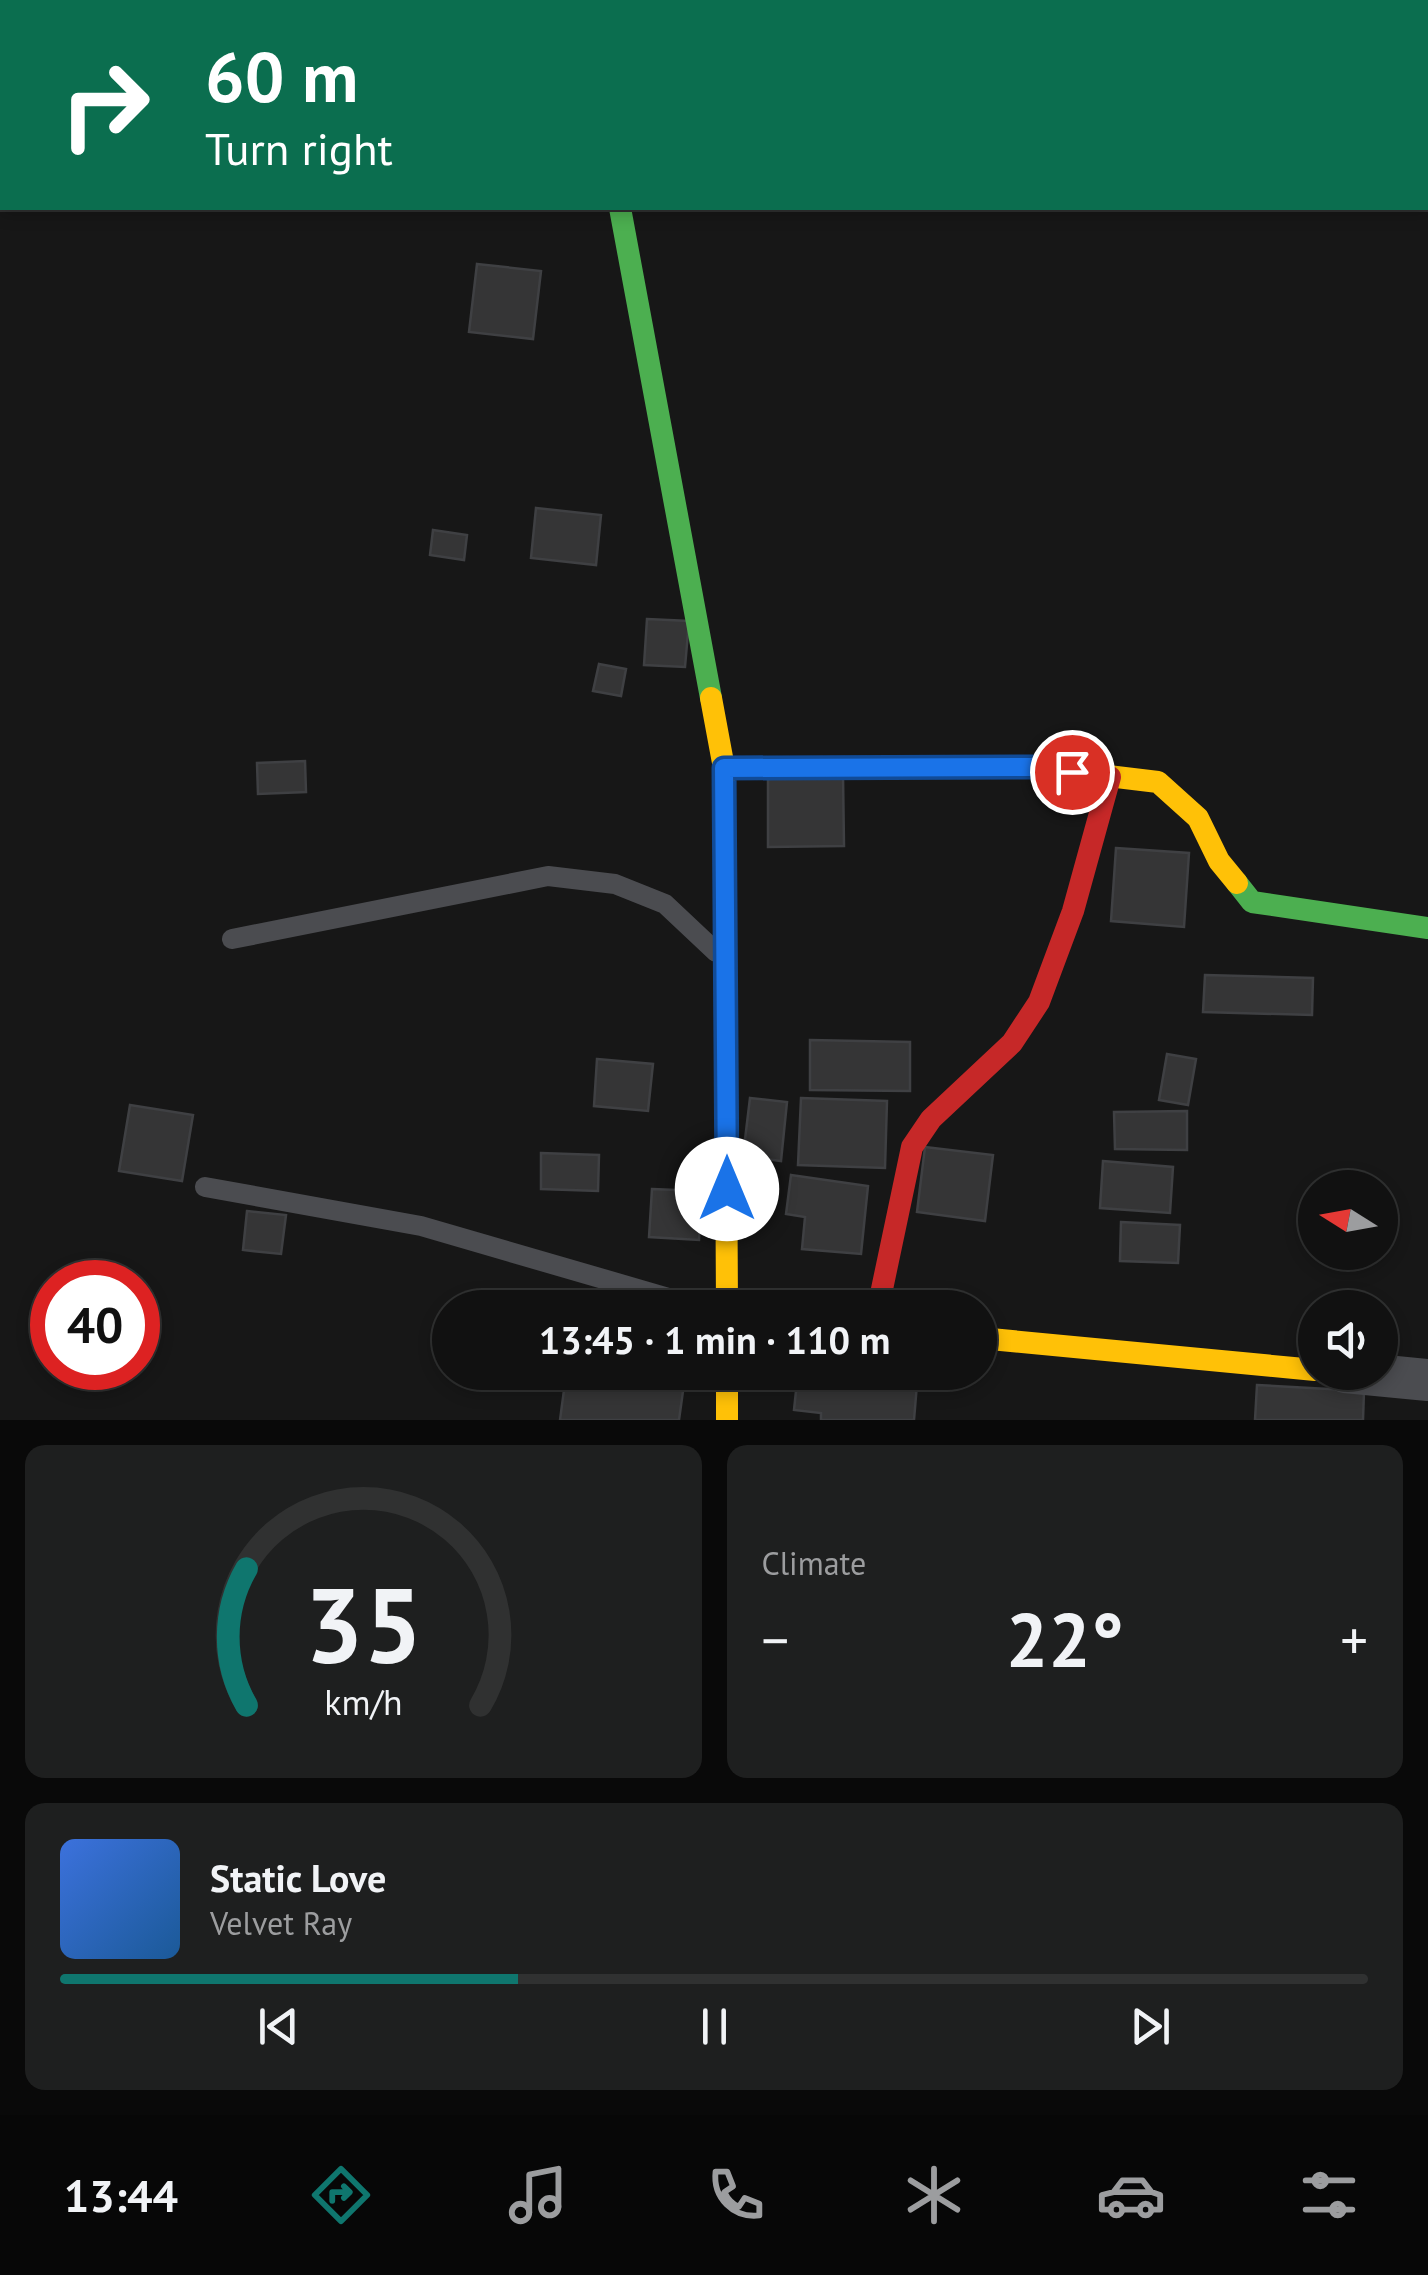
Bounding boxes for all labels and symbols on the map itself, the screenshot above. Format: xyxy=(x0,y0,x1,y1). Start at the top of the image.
pin xyxy=(1030,730,1115,815)
position arrow xyxy=(675,1137,779,1241)
north arrow xyxy=(1298,1170,1398,1270)
speed limit sign: 40 xyxy=(30,1260,160,1390)

